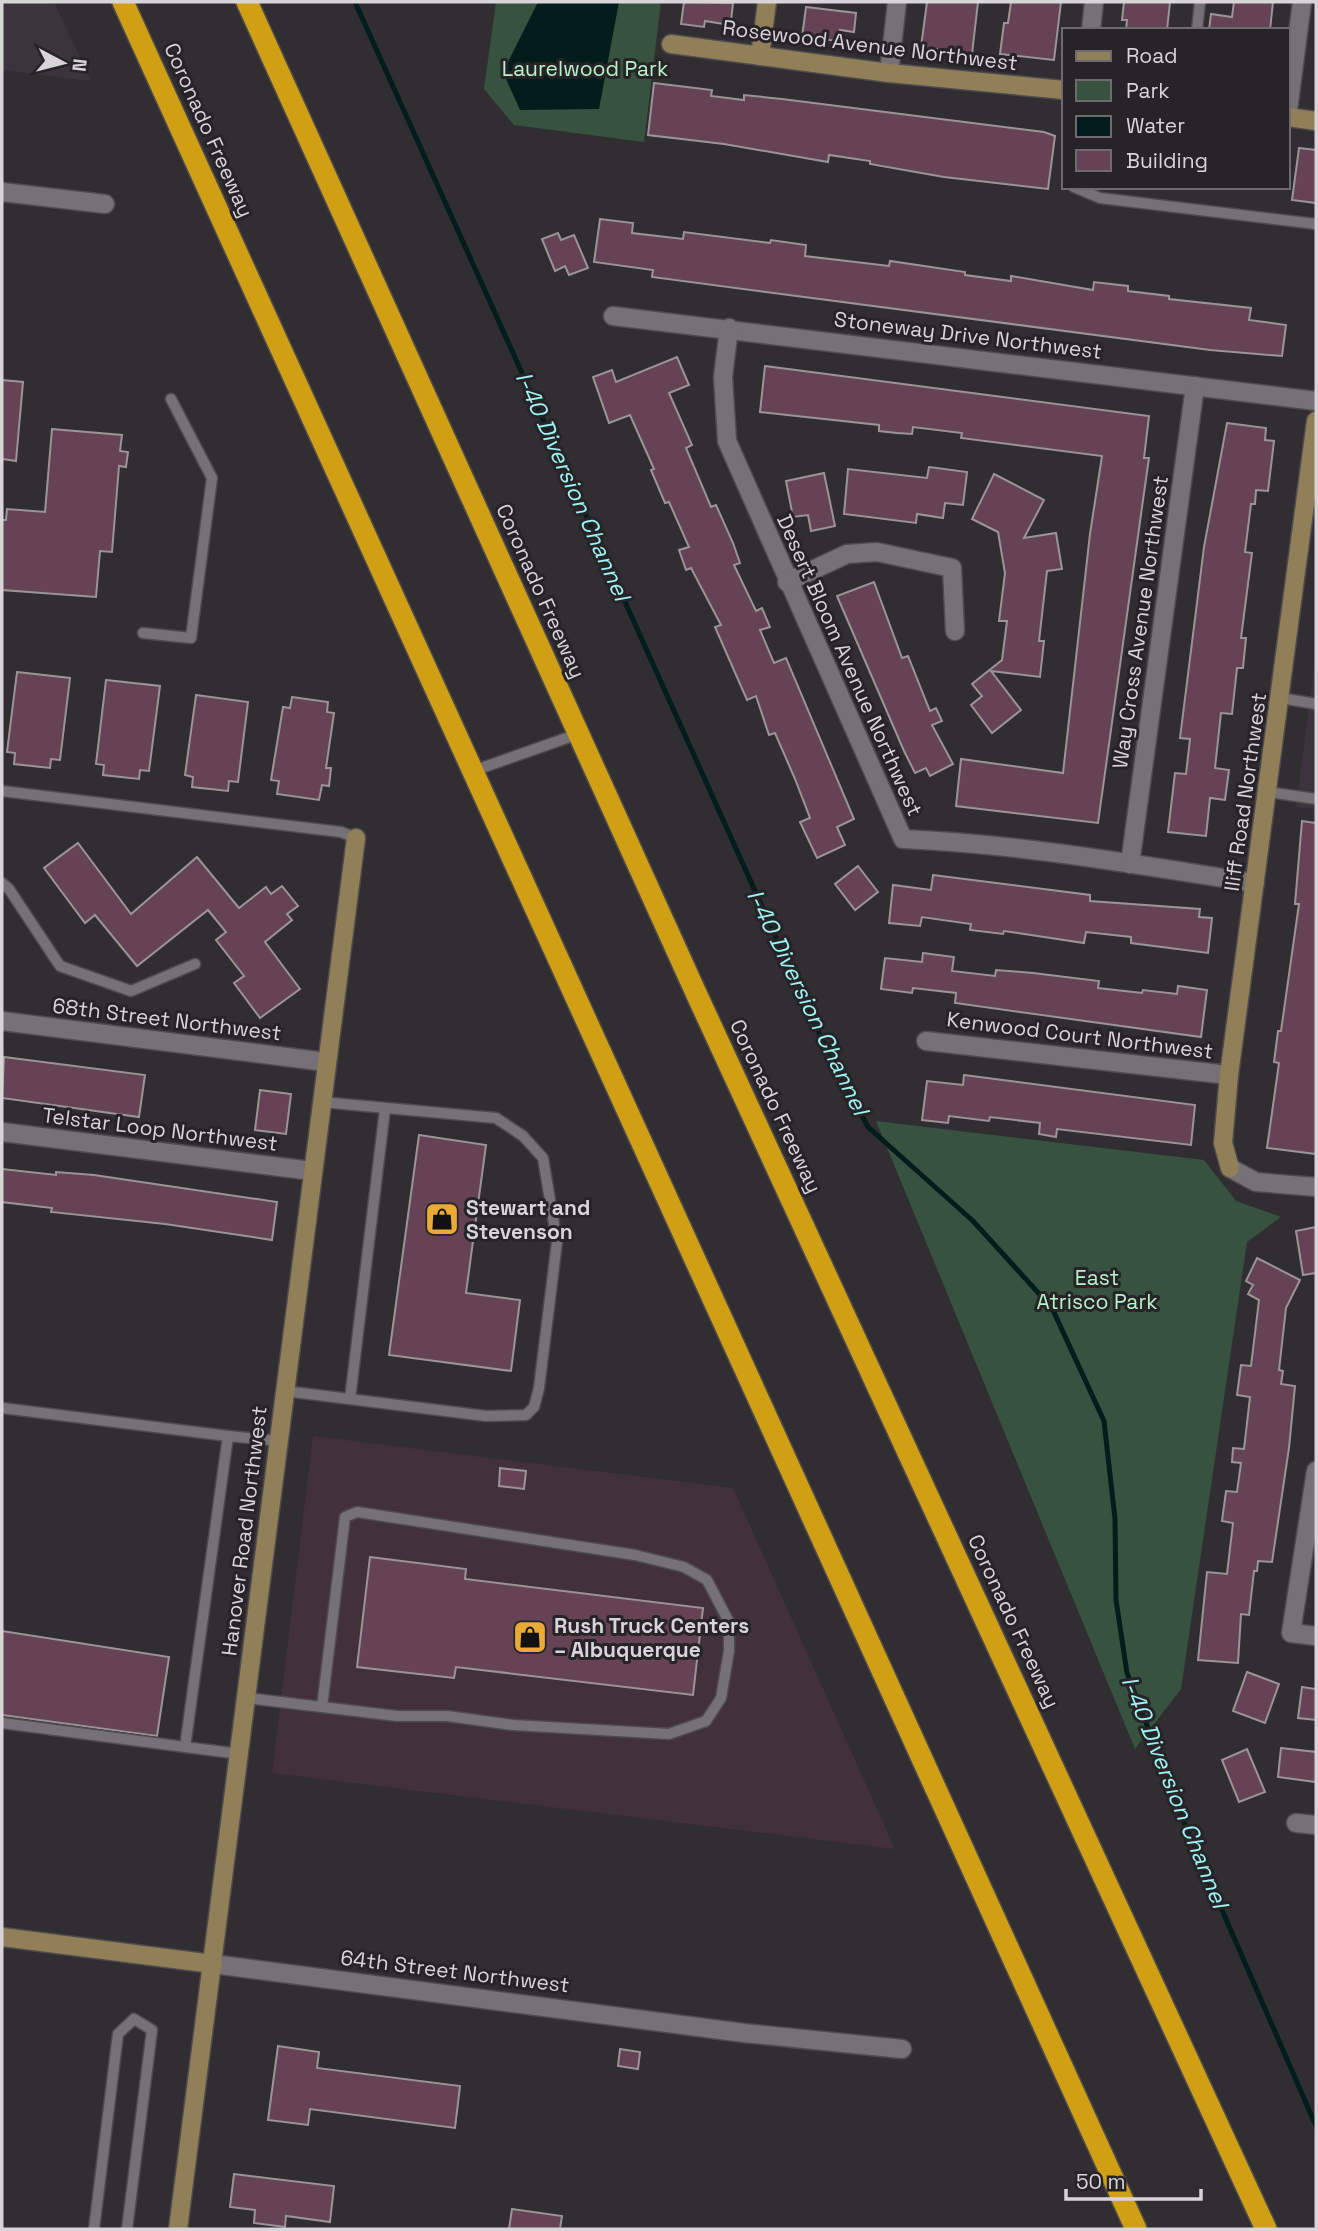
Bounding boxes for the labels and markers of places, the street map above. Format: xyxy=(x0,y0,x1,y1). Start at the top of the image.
place label: Stewart and Stevenson xyxy=(466,1194,590,1245)
shop icon: Stewart and Stevenson xyxy=(423,1200,461,1238)
place label: Rush Truck Centers – Albuquerque xyxy=(554,1612,749,1663)
shop icon: Rush Truck Centers – Albuquerque xyxy=(511,1618,549,1656)

